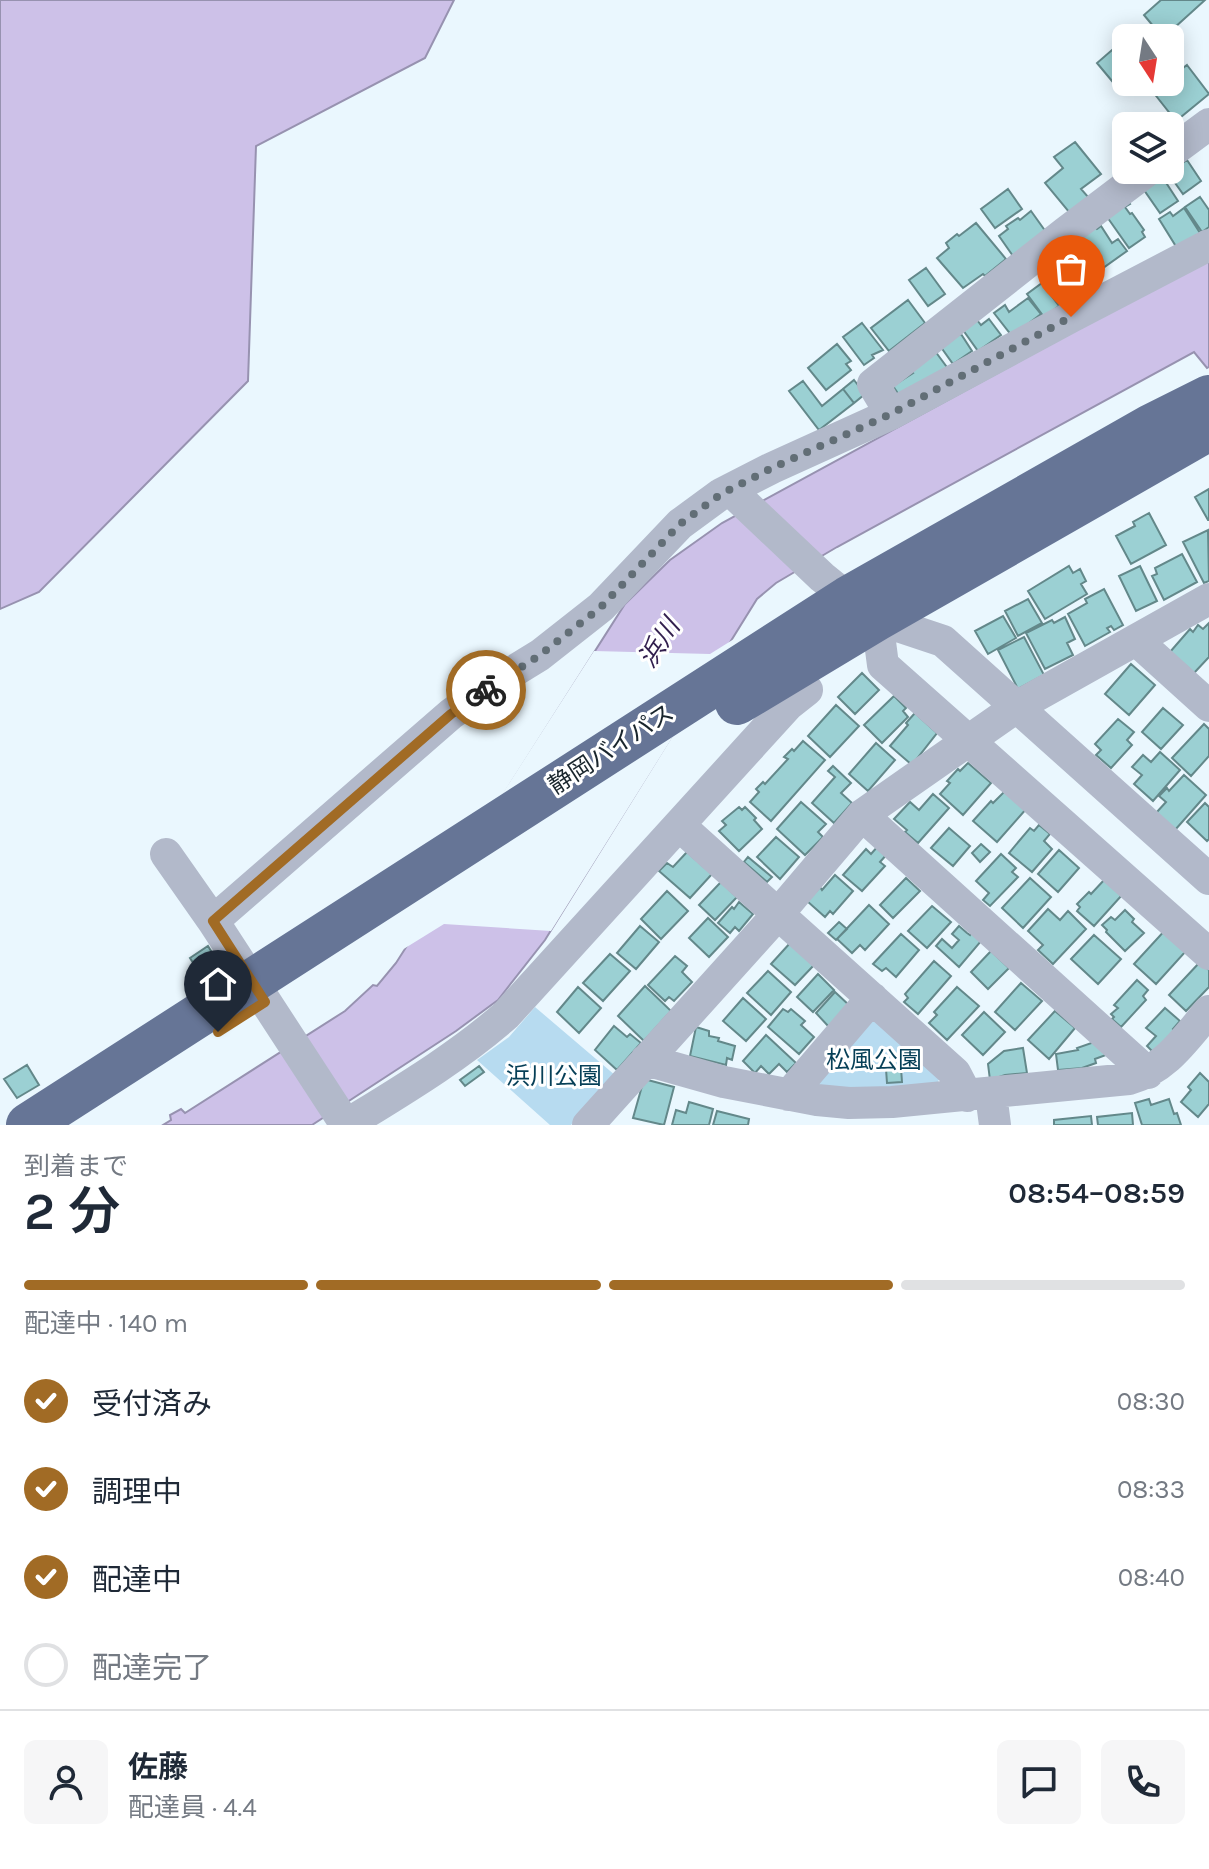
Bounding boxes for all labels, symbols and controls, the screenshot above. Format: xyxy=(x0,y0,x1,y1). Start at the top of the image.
north arrow xyxy=(1112,24,1184,96)
map controls xyxy=(1112,24,1184,184)
button: layers xyxy=(1112,112,1184,184)
pin xyxy=(1037,235,1105,317)
icon: bag xyxy=(1049,247,1093,291)
water label: 浜川 xyxy=(632,610,688,673)
courier xyxy=(446,650,526,730)
icon: bike xyxy=(464,668,508,712)
street label: 静岡バイパス xyxy=(543,698,679,800)
pin xyxy=(184,950,252,1032)
icon: home xyxy=(196,962,240,1006)
park label: 松風公園 xyxy=(826,1046,922,1074)
park label: 浜川公園 xyxy=(506,1062,602,1090)
text: 到着まで xyxy=(24,1151,128,1182)
text: 08:54–08:59 xyxy=(1008,1175,1185,1211)
text: 2 分 xyxy=(24,1181,120,1242)
text: 配達中 · 140 m xyxy=(24,1308,188,1339)
icon: check xyxy=(24,1379,68,1423)
text: 受付済み xyxy=(92,1386,212,1422)
text: 08:30 xyxy=(1117,1386,1185,1417)
icon: check xyxy=(24,1467,68,1511)
text: 調理中 xyxy=(92,1474,182,1510)
text: 08:33 xyxy=(1117,1474,1185,1505)
icon: check xyxy=(24,1555,68,1599)
text: 配達中 xyxy=(92,1562,182,1598)
text: 08:40 xyxy=(1118,1562,1185,1593)
text: 配達完了 xyxy=(92,1650,212,1686)
button: person xyxy=(24,1740,108,1824)
button: chat xyxy=(997,1740,1081,1824)
button: phone xyxy=(1101,1740,1185,1824)
text: 佐藤 xyxy=(128,1749,188,1785)
text: 配達員 · 4.4 xyxy=(128,1792,257,1823)

